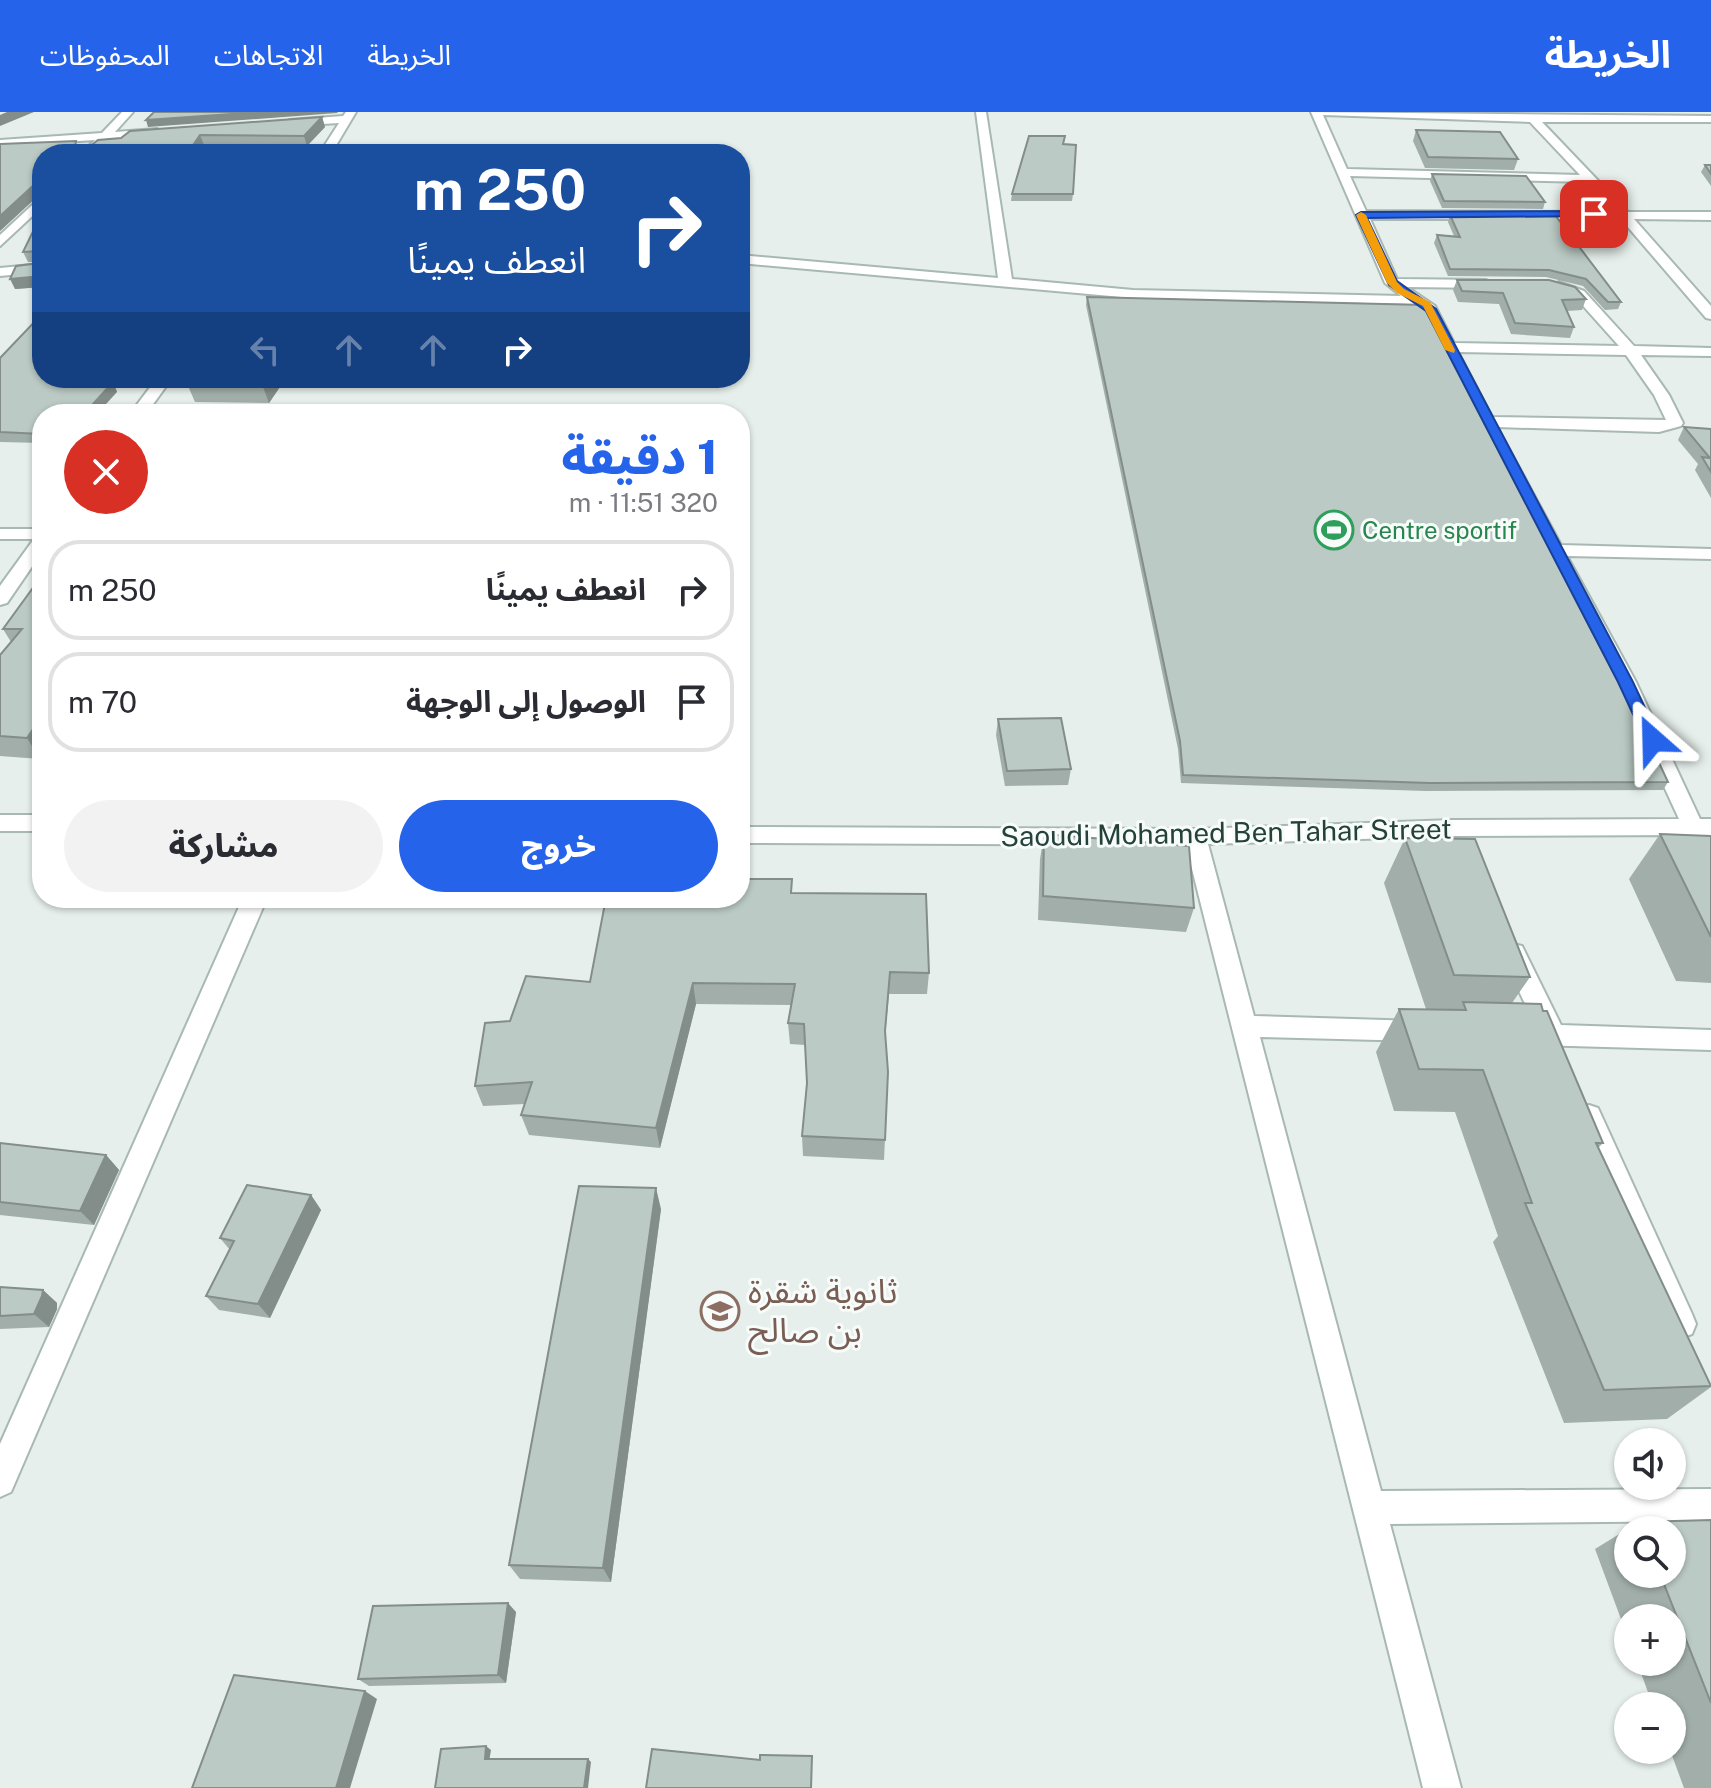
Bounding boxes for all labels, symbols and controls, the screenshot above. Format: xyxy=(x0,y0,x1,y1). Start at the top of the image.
text: الخريطة xyxy=(1545,32,1671,77)
text: المحفوظات xyxy=(40,38,170,71)
text: الاتجاهات xyxy=(214,38,323,71)
text: الخريطة xyxy=(367,38,451,71)
text: 250 m xyxy=(414,157,586,223)
icon: right xyxy=(614,176,718,280)
pin xyxy=(1560,180,1628,248)
icon: arrive xyxy=(1572,192,1616,236)
text: انعطف يمينًا xyxy=(407,239,586,281)
icon: left xyxy=(243,328,287,372)
icon: ahead xyxy=(327,328,371,372)
icon: ahead xyxy=(411,328,455,372)
icon: right xyxy=(495,328,539,372)
text: 1 دقيقة xyxy=(561,428,718,485)
button: close xyxy=(64,430,148,514)
text: 320 m · 11:51 xyxy=(569,487,718,518)
sports icon: Centre sportif xyxy=(1313,509,1355,551)
place label: Centre sportif xyxy=(1362,516,1517,544)
icon: right xyxy=(670,568,714,612)
text: انعطف يمينًا xyxy=(486,571,646,607)
text: 250 m xyxy=(68,572,157,608)
icon: arrive xyxy=(670,680,714,724)
text: الوصول إلى الوجهة xyxy=(406,683,646,719)
text: 70 m xyxy=(68,684,137,720)
position arrow xyxy=(1611,698,1695,782)
button: مشاركة xyxy=(64,800,383,892)
button: خروج xyxy=(399,800,718,892)
street label: Saoudi Mohamed Ben Tahar Street xyxy=(1000,812,1452,852)
place label: ثانوية شقرة بن صالح xyxy=(748,1271,898,1355)
school or university icon: ثانوية شقرة بن صالح xyxy=(699,1290,741,1332)
map controls xyxy=(1614,1428,1686,1764)
button: sound xyxy=(1614,1428,1686,1500)
button: search xyxy=(1614,1516,1686,1588)
button: + xyxy=(1614,1604,1686,1676)
button: − xyxy=(1614,1692,1686,1764)

